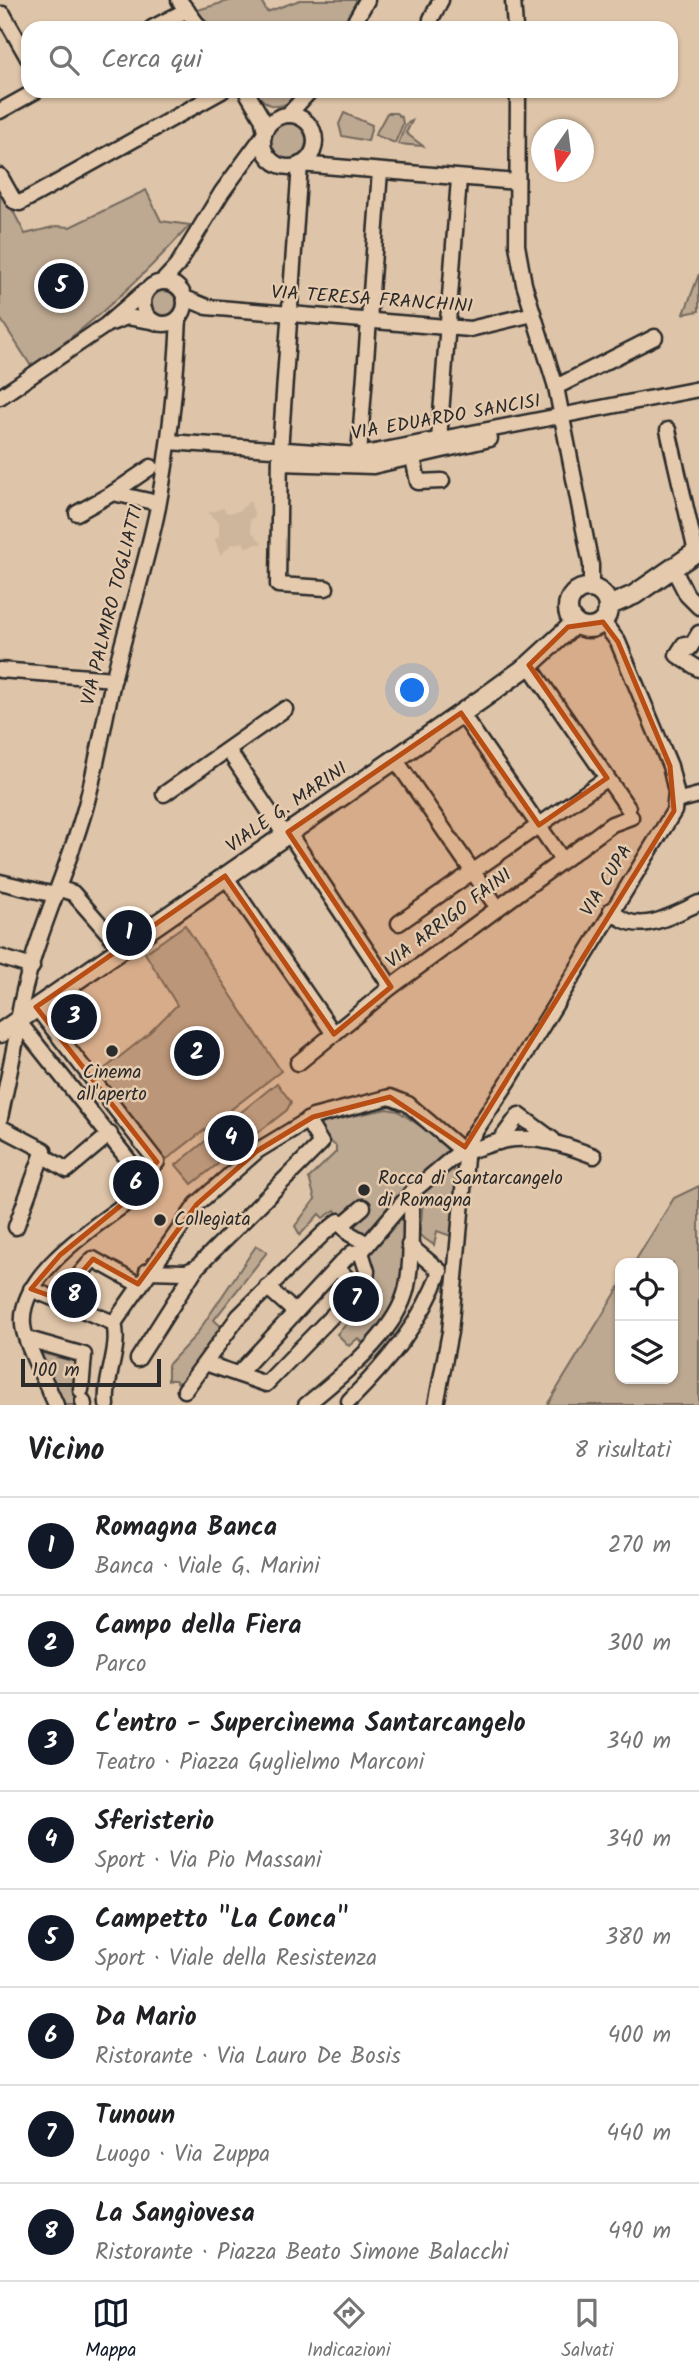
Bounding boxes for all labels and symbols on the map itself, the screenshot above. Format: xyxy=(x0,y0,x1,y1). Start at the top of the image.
north arrow xyxy=(531,119,594,182)
pin: 5 xyxy=(38,260,84,312)
street label: VIA TERESA FRANCHINI xyxy=(270,278,474,322)
street label: VIA EDUARDO SANCISI xyxy=(349,387,543,449)
street label: VIA PALMIRO TOGLIATTI xyxy=(74,501,153,709)
your location xyxy=(395,673,429,707)
street label: VIALE G. MARINI xyxy=(220,755,354,861)
street label: VIA CUPA xyxy=(573,839,641,923)
street label: VIA ARRIGO FAINI xyxy=(379,861,519,977)
pin: 1 xyxy=(106,907,152,959)
pin: 3 xyxy=(51,991,97,1043)
pin: 2 xyxy=(174,1027,220,1079)
marker: Cinema all'aperto xyxy=(104,1043,120,1059)
place label: Cinema all'aperto xyxy=(77,1058,147,1110)
pin: 4 xyxy=(208,1112,254,1164)
pin: 6 xyxy=(113,1157,159,1209)
place label: Rocca di Santarcangelo di Romagna xyxy=(378,1164,563,1216)
marker: Rocca di Santarcangelo di Romagna xyxy=(356,1182,372,1198)
place label: Collegiata xyxy=(174,1205,251,1235)
marker: Collegiata xyxy=(152,1212,168,1228)
pin: 8 xyxy=(51,1269,97,1321)
pin: 7 xyxy=(333,1273,379,1325)
scale bar xyxy=(21,1356,161,1388)

